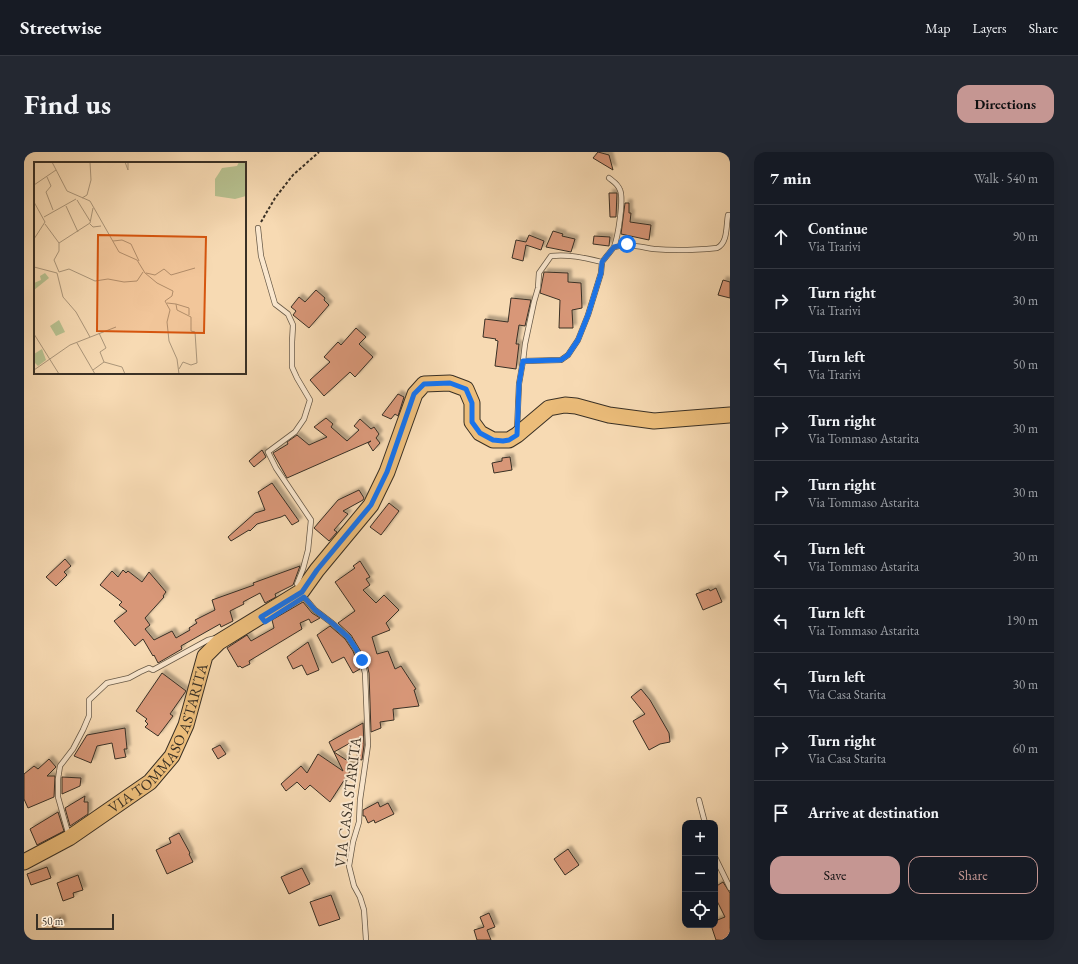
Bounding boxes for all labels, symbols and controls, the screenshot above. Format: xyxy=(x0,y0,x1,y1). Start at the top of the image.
text: Streetwise xyxy=(20,15,102,40)
text: Map xyxy=(925,19,950,37)
text: Layers xyxy=(972,19,1007,37)
text: Share xyxy=(1029,19,1058,37)
button: Directions xyxy=(957,85,1054,123)
text: Find us xyxy=(24,86,111,122)
inset map xyxy=(34,162,246,374)
text: 7 min xyxy=(770,167,811,189)
text: Walk · 540 m xyxy=(974,170,1038,187)
text: Continue xyxy=(808,219,868,238)
icon: ahead xyxy=(770,226,792,248)
text: 90 m xyxy=(1013,228,1038,245)
route start xyxy=(618,235,636,253)
text: Via Trarivi xyxy=(808,238,861,255)
text: Turn right xyxy=(808,283,876,302)
icon: right xyxy=(770,290,792,312)
text: 30 m xyxy=(1013,292,1038,309)
text: Via Trarivi xyxy=(808,302,861,319)
text: Turn left xyxy=(808,347,865,366)
icon: left xyxy=(770,354,792,376)
text: 50 m xyxy=(1013,356,1038,373)
text: Via Trarivi xyxy=(808,366,861,383)
text: Turn right xyxy=(808,411,876,430)
icon: right xyxy=(770,418,792,440)
text: 30 m xyxy=(1013,420,1038,437)
text: Via Tommaso Astarita xyxy=(808,430,919,447)
text: Turn right xyxy=(808,475,876,494)
icon: right xyxy=(770,482,792,504)
text: 30 m xyxy=(1013,484,1038,501)
text: Via Tommaso Astarita xyxy=(808,494,919,511)
text: Turn left xyxy=(808,539,865,558)
icon: left xyxy=(770,546,792,568)
text: 30 m xyxy=(1013,548,1038,565)
text: Via Tommaso Astarita xyxy=(808,558,919,575)
text: Turn left xyxy=(808,603,865,622)
icon: left xyxy=(770,610,792,632)
text: 190 m xyxy=(1007,612,1038,629)
text: Via Tommaso Astarita xyxy=(808,622,919,639)
route end xyxy=(353,651,371,669)
street label: VIA TOMMASO ASTARITA xyxy=(104,660,212,817)
text: Turn left xyxy=(808,667,865,686)
icon: left xyxy=(770,674,792,696)
text: 30 m xyxy=(1013,676,1038,693)
text: Via Casa Starita xyxy=(808,686,886,703)
text: Turn right xyxy=(808,731,876,750)
street label: VIA CASA STARITA xyxy=(330,735,365,868)
icon: right xyxy=(770,738,792,760)
text: 60 m xyxy=(1013,740,1038,757)
text: Via Casa Starita xyxy=(808,750,886,767)
icon: arrive xyxy=(770,802,792,824)
text: Arrive at destination xyxy=(808,803,939,822)
map controls xyxy=(682,820,718,928)
button: + xyxy=(682,820,718,856)
button: − xyxy=(682,856,718,892)
button: Save xyxy=(770,856,900,894)
button: Share xyxy=(908,856,1038,894)
button: locate xyxy=(682,892,718,928)
scale bar xyxy=(36,912,114,931)
text: 50 m xyxy=(42,914,63,928)

